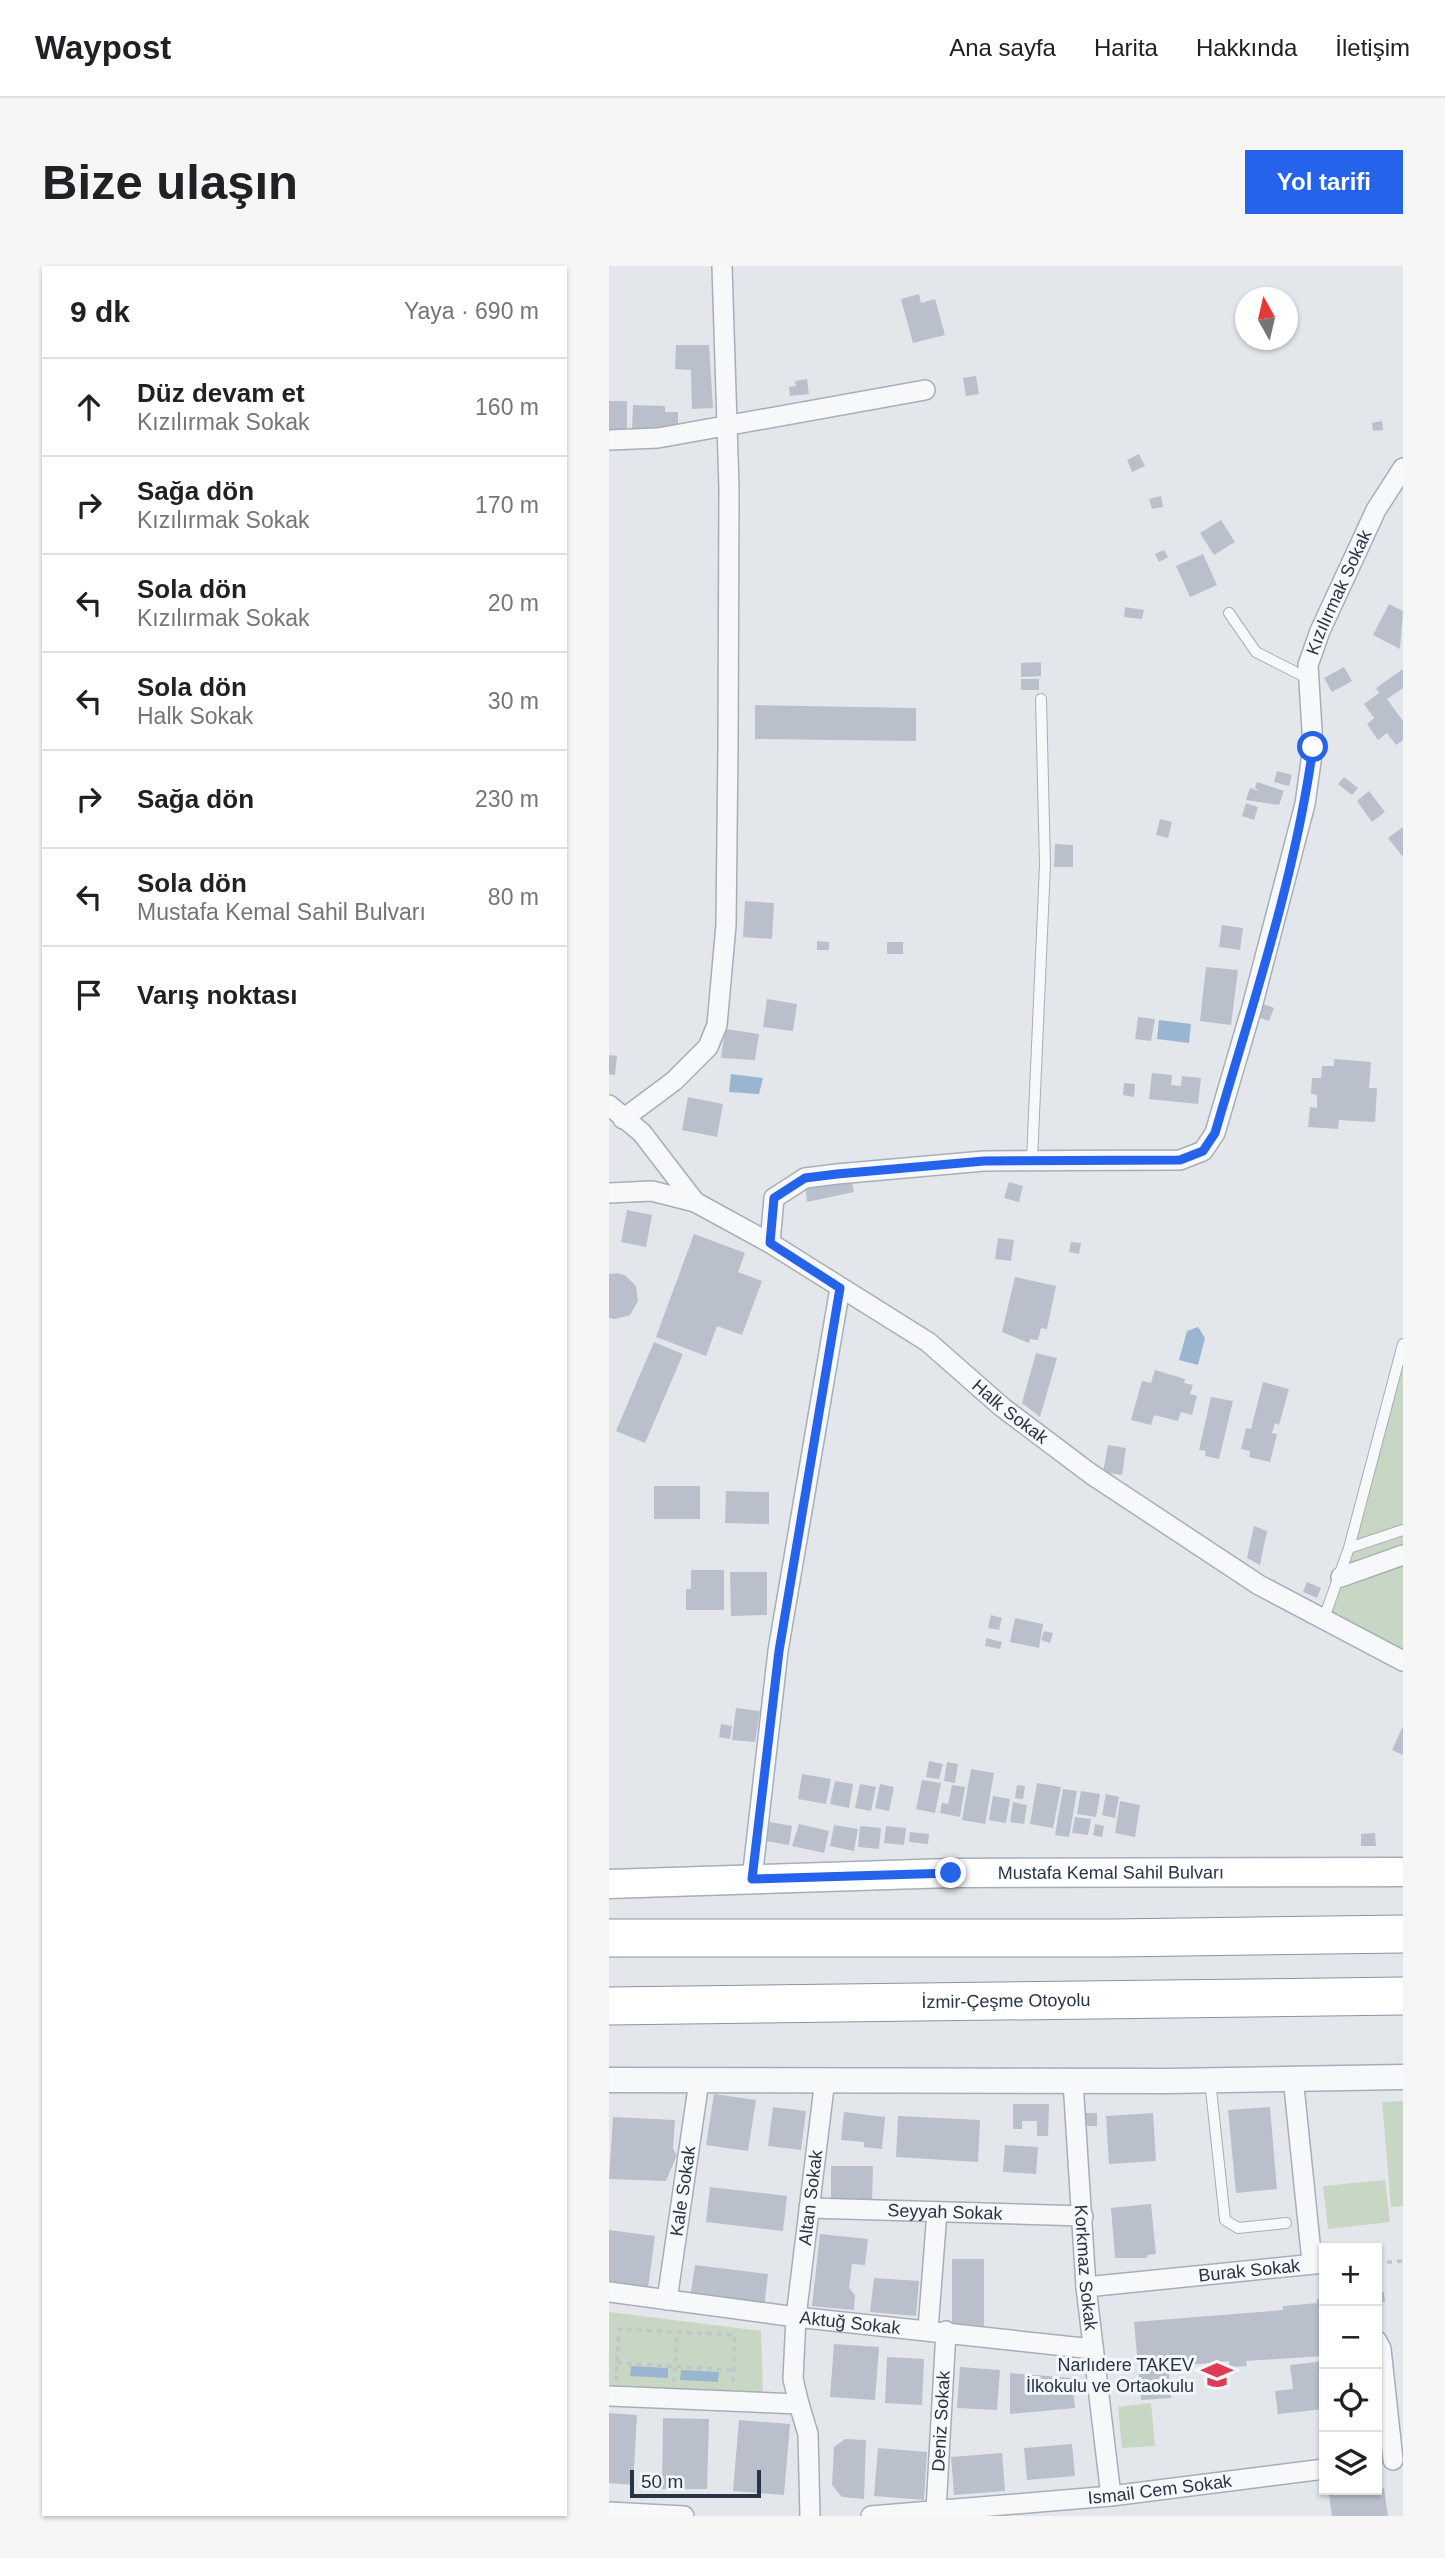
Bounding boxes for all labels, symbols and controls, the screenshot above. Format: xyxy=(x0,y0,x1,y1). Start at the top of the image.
text: Waypost xyxy=(35,29,171,66)
text: Ana sayfa xyxy=(949,34,1056,61)
text: Harita xyxy=(1094,34,1158,61)
text: Hakkında xyxy=(1196,34,1297,61)
text: İletişim xyxy=(1335,34,1410,61)
button: Yol tarifi xyxy=(1245,150,1403,214)
text: Bize ulaşın xyxy=(42,155,298,209)
north arrow xyxy=(1235,287,1298,350)
text: 9 dk xyxy=(70,295,130,328)
text: Yaya · 690 m xyxy=(404,298,539,324)
text: Düz devam et xyxy=(137,378,305,408)
icon: ahead xyxy=(70,388,108,426)
text: 160 m xyxy=(475,394,539,420)
text: Kızılırmak Sokak xyxy=(137,409,310,435)
text: Sağa dön xyxy=(137,476,254,506)
icon: right xyxy=(70,486,108,524)
text: 170 m xyxy=(475,492,539,518)
text: Kızılırmak Sokak xyxy=(137,507,310,533)
street label: Kızılırmak Sokak xyxy=(1302,526,1376,658)
text: Sola dön xyxy=(137,574,247,604)
icon: left xyxy=(70,584,108,622)
text: 20 m xyxy=(488,590,539,616)
text: Kızılırmak Sokak xyxy=(137,605,310,631)
text: Sola dön xyxy=(137,672,247,702)
icon: left xyxy=(70,682,108,720)
text: 30 m xyxy=(488,688,539,714)
text: Halk Sokak xyxy=(137,703,253,729)
route start xyxy=(1297,731,1328,762)
icon: right xyxy=(70,780,108,818)
text: Sağa dön xyxy=(137,784,254,814)
text: 230 m xyxy=(475,786,539,812)
text: Sola dön xyxy=(137,868,247,898)
icon: left xyxy=(70,878,108,916)
text: 80 m xyxy=(488,884,539,910)
text: Mustafa Kemal Sahil Bulvarı xyxy=(137,899,426,925)
icon: arrive xyxy=(70,976,108,1014)
text: Varış noktası xyxy=(137,980,297,1010)
street label: Halk Sokak xyxy=(968,1375,1053,1448)
route end xyxy=(935,1857,966,1888)
street label: Mustafa Kemal Sahil Bulvarı xyxy=(998,1862,1224,1883)
street label: İzmir-Çeşme Otoyolu xyxy=(921,1990,1091,2012)
street label: Kale Sokak xyxy=(666,2144,700,2238)
street label: Altan Sokak xyxy=(795,2148,826,2247)
street label: Seyyah Sokak xyxy=(887,2200,1004,2224)
street label: Korkmaz Sokak xyxy=(1071,2204,1101,2333)
map controls xyxy=(1319,2243,1382,2495)
button: + xyxy=(1319,2243,1382,2306)
street label: Burak Sokak xyxy=(1197,2255,1302,2286)
button: − xyxy=(1319,2306,1382,2369)
street label: Aktuğ Sokak xyxy=(799,2307,902,2338)
place label: Narlıdere TAKEV İlkokulu ve Ortaokulu xyxy=(1026,2355,1194,2396)
school or university icon: Narlıdere TAKEV İlkokulu ve Ortaokulu xyxy=(1200,2358,1234,2392)
street label: Deniz Sokak xyxy=(928,2369,954,2472)
button: locate xyxy=(1319,2369,1382,2432)
button: layers xyxy=(1319,2432,1382,2495)
scale bar xyxy=(630,2467,761,2499)
text: 50 m xyxy=(641,2471,683,2492)
street label: Ismail Cem Sokak xyxy=(1087,2471,1234,2508)

